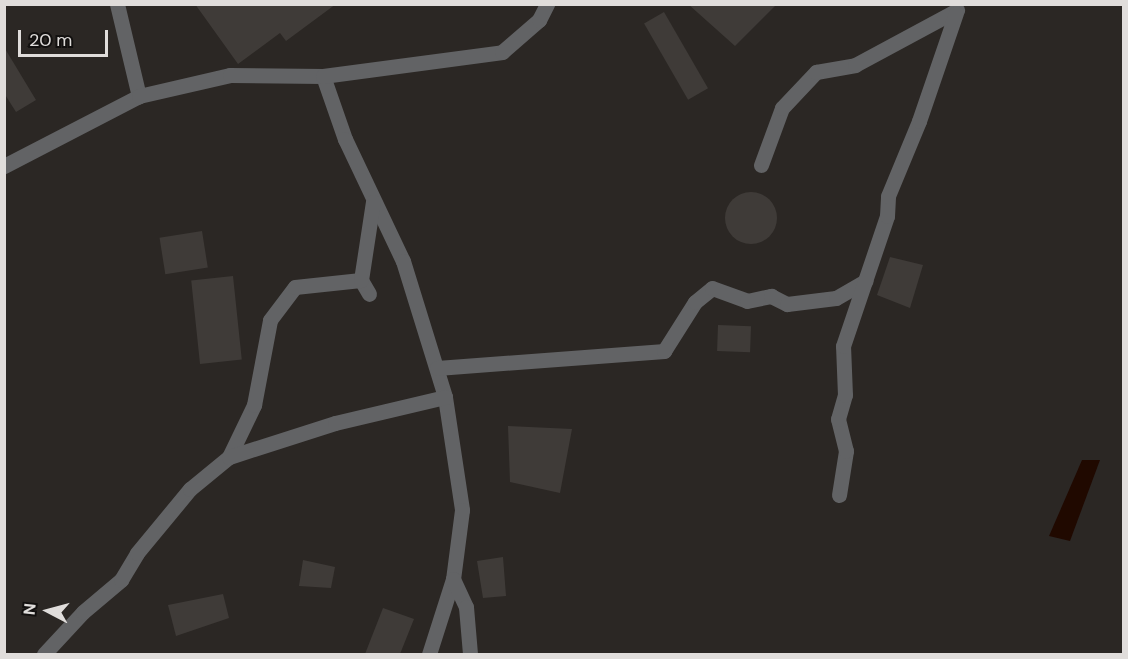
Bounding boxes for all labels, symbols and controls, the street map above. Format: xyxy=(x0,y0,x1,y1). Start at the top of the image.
scale bar xyxy=(21,18,111,56)
text: 20 m xyxy=(29,28,72,52)
north arrow xyxy=(18,581,78,641)
text: N xyxy=(19,602,41,616)

